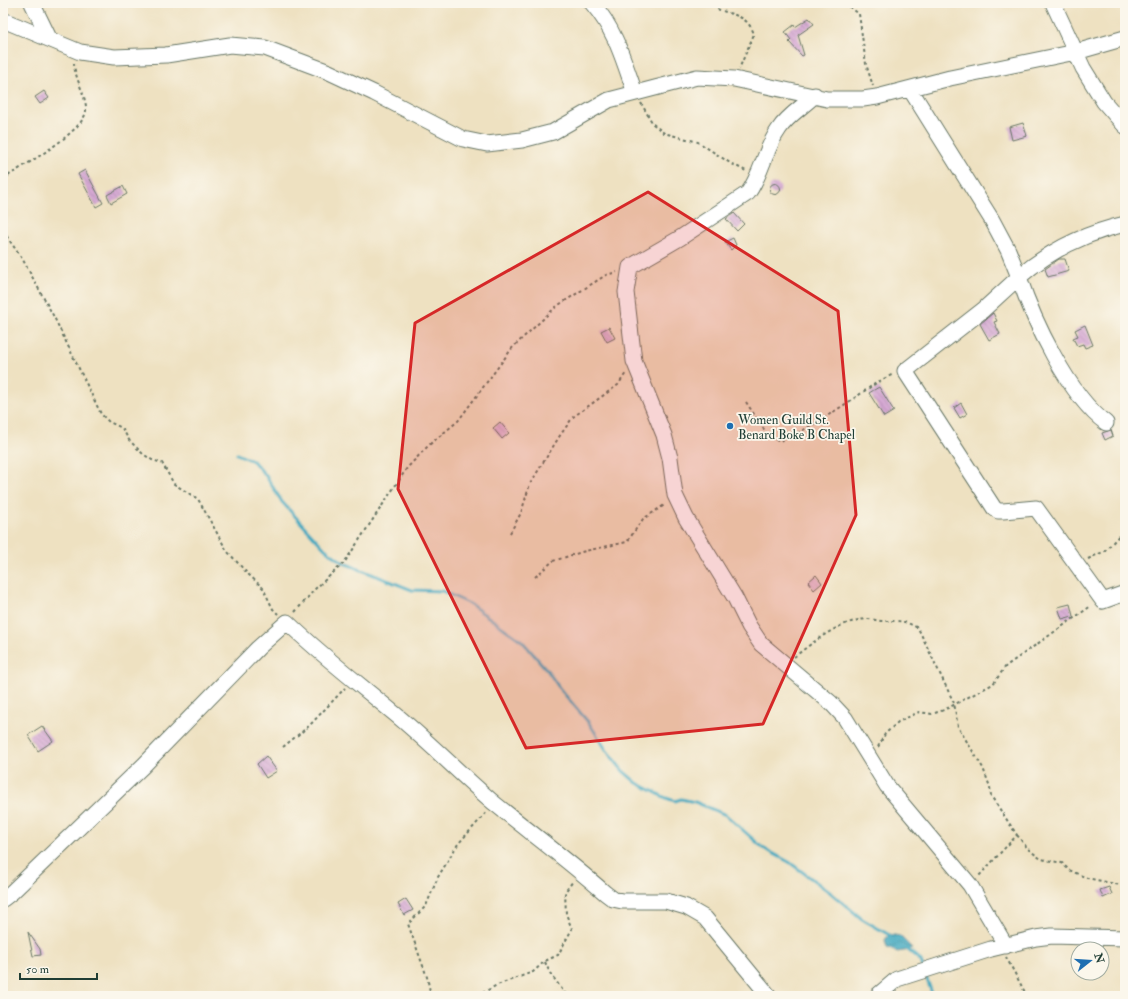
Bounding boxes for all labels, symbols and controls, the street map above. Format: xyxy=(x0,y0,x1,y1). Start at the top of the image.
place label: Women Guild St. Benard Boke B Chapel xyxy=(737,412,856,444)
marker: Women Guild St. Benard Boke B Chapel xyxy=(725,421,735,431)
north arrow xyxy=(1070,941,1110,981)
text: N xyxy=(1091,951,1107,966)
scale bar xyxy=(20,955,97,981)
text: 50 m xyxy=(26,962,50,977)

